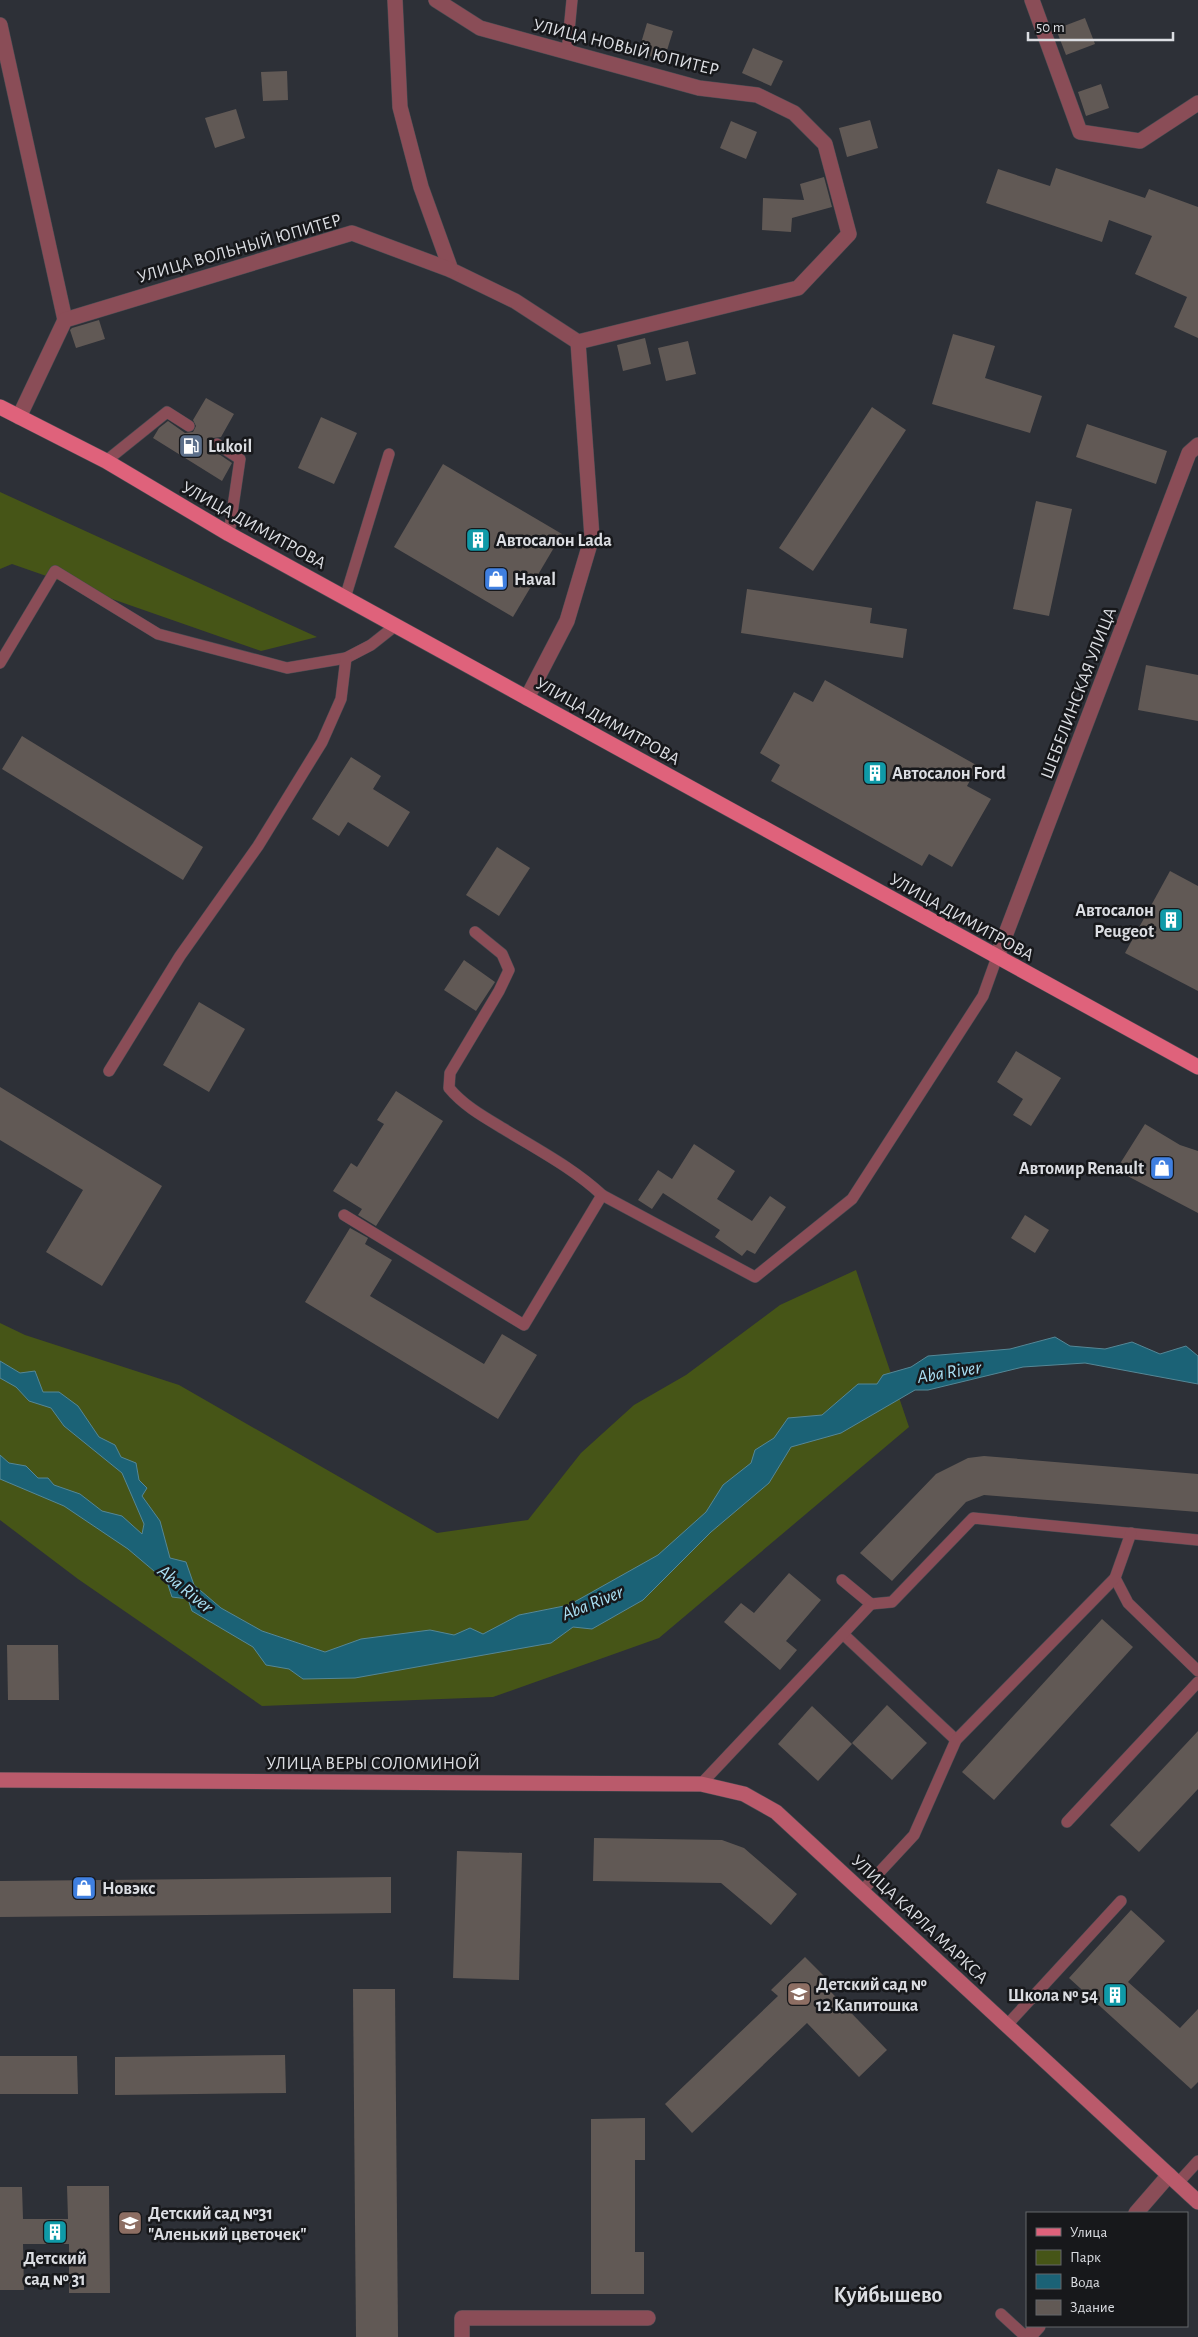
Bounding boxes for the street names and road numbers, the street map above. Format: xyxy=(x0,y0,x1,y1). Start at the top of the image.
street label: УЛИЦА НОВЫЙ ЮПИТЕР xyxy=(531,14,721,80)
street label: УЛИЦА ВОЛЬНЫЙ ЮПИТЕР xyxy=(135,209,343,287)
street label: УЛИЦА ДИМИТРОВА xyxy=(178,479,329,573)
street label: ШЕБЕЛИНСКАЯ УЛИЦА xyxy=(1038,605,1120,782)
street label: УЛИЦА ДИМИТРОВА xyxy=(532,675,683,769)
street label: УЛИЦА ДИМИТРОВА xyxy=(886,871,1037,965)
street label: УЛИЦА ВЕРЫ СОЛОМИНОЙ xyxy=(266,1753,480,1773)
street label: УЛИЦА КАРЛА МАРКСА xyxy=(848,1852,991,1988)

